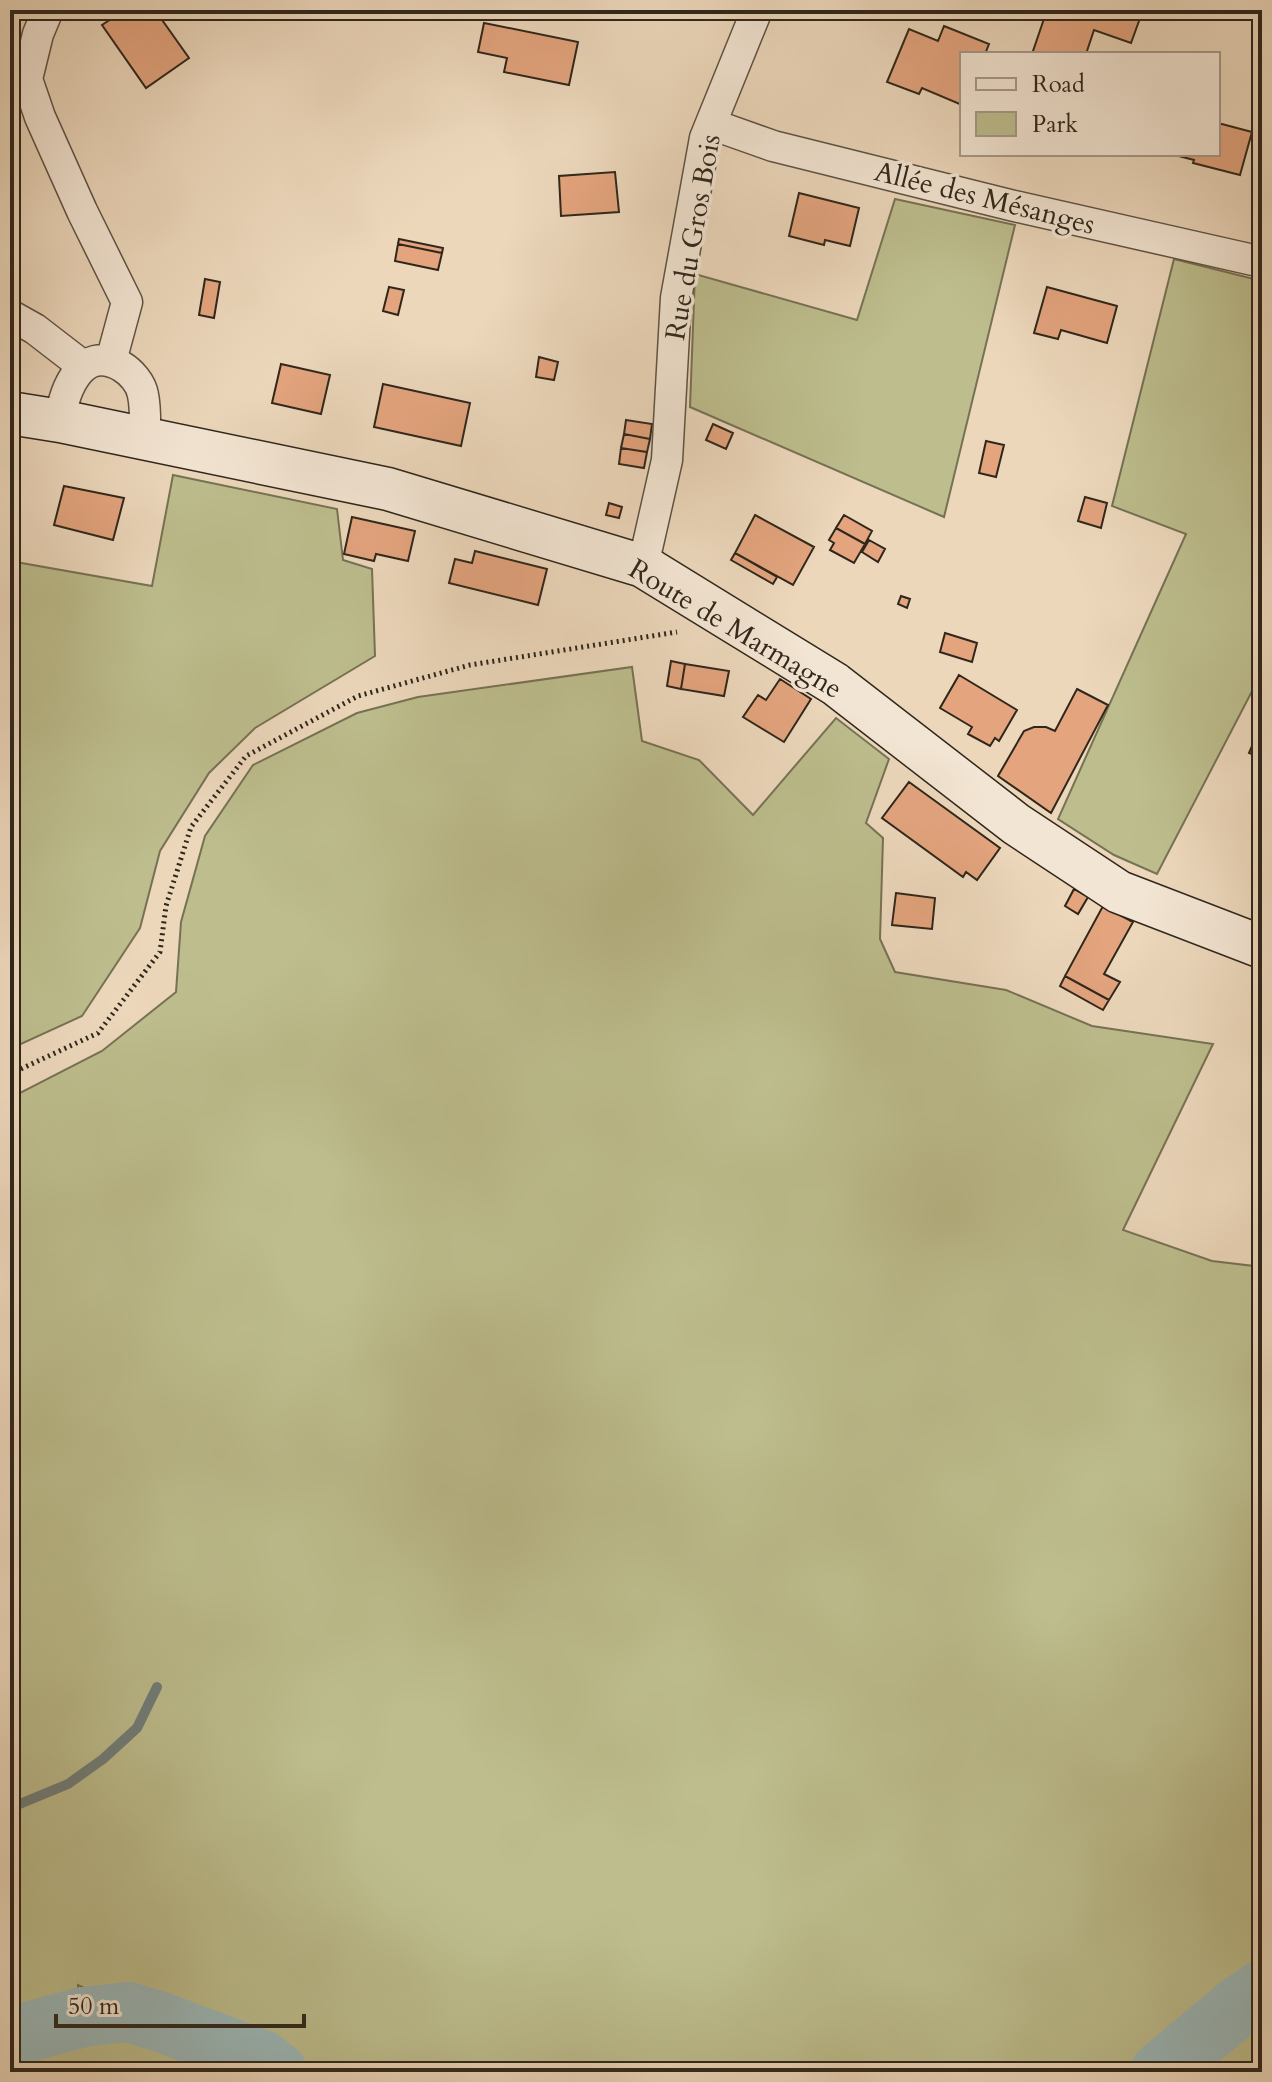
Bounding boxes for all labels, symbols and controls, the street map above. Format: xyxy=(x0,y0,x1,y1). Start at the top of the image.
legend xyxy=(960,52,1220,156)
text: Road xyxy=(1032,68,1085,101)
text: Park xyxy=(1032,108,1078,141)
street label: Rue du Gros Bois xyxy=(656,131,730,343)
street label: Allée des Mésanges xyxy=(871,152,1099,244)
street label: Route de Marmagne xyxy=(622,550,849,708)
scale bar xyxy=(56,1978,304,2028)
text: 50 m xyxy=(68,1990,120,2023)

